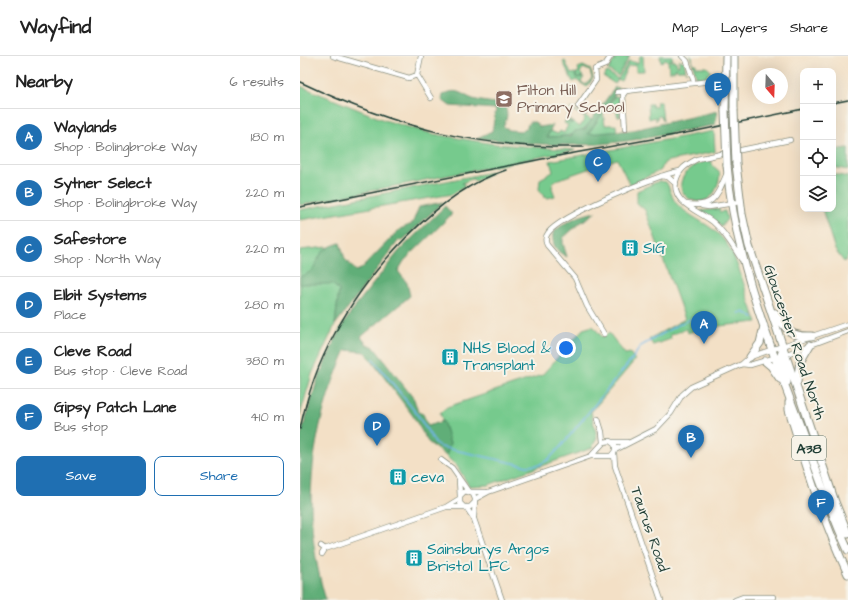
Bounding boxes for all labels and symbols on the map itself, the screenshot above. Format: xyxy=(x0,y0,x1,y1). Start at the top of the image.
north arrow xyxy=(752,68,788,104)
pin: E xyxy=(705,73,731,106)
place label: Filton Hill Primary School xyxy=(517,80,625,119)
school or university icon: Filton Hill Primary School xyxy=(494,89,514,109)
pin: C xyxy=(585,149,611,182)
building icon: SIG xyxy=(620,238,640,258)
place label: SIG xyxy=(643,238,666,259)
street label: Gloucester Road North xyxy=(758,262,831,423)
pin: A xyxy=(691,311,717,344)
place label: NHS Blood & Transplant xyxy=(463,338,551,376)
your location xyxy=(556,338,576,358)
building icon: NHS Blood & Transplant xyxy=(440,347,460,367)
pin: D xyxy=(364,413,390,446)
pin: B xyxy=(678,425,704,458)
road number: A38 xyxy=(792,436,826,460)
building icon: ceva xyxy=(388,467,408,487)
place label: ceva xyxy=(411,467,444,488)
street label: Taurus Road xyxy=(625,484,674,575)
pin: F xyxy=(808,490,834,523)
place label: Sainsburys Argos Bristol LFC xyxy=(427,539,550,577)
building icon: Sainsburys Argos Bristol LFC xyxy=(404,548,424,568)

